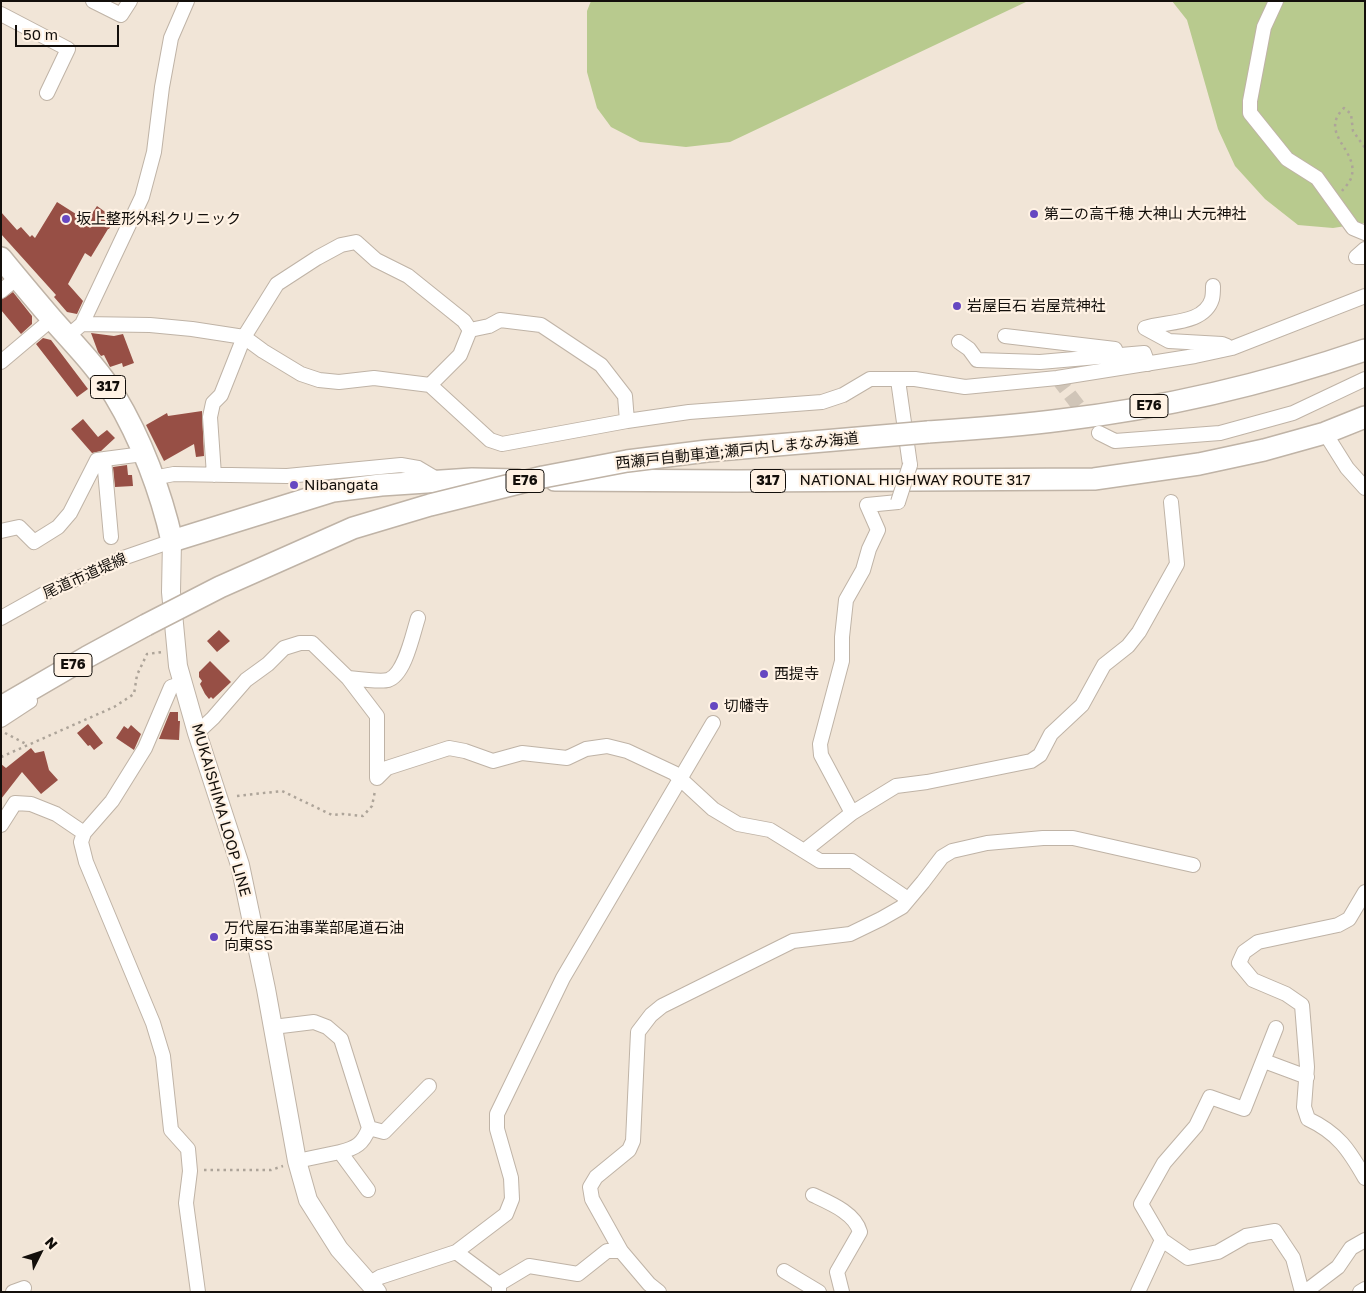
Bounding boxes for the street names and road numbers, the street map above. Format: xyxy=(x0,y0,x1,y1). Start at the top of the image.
road number: 317 xyxy=(90,376,126,398)
road number: E76 xyxy=(1130,394,1168,418)
street label: 西瀬戸自動車道;瀬戸内しまなみ海道 xyxy=(614,429,860,473)
road number: E76 xyxy=(506,470,544,492)
road number: 317 xyxy=(750,470,786,492)
street label: NATIONAL HIGHWAY ROUTE 317 xyxy=(799,471,1031,489)
street label: 尾道市道堤線 xyxy=(40,549,130,603)
road number: E76 xyxy=(54,654,92,676)
street label: MUKAISHIMA LOOP LINE xyxy=(188,721,254,899)

